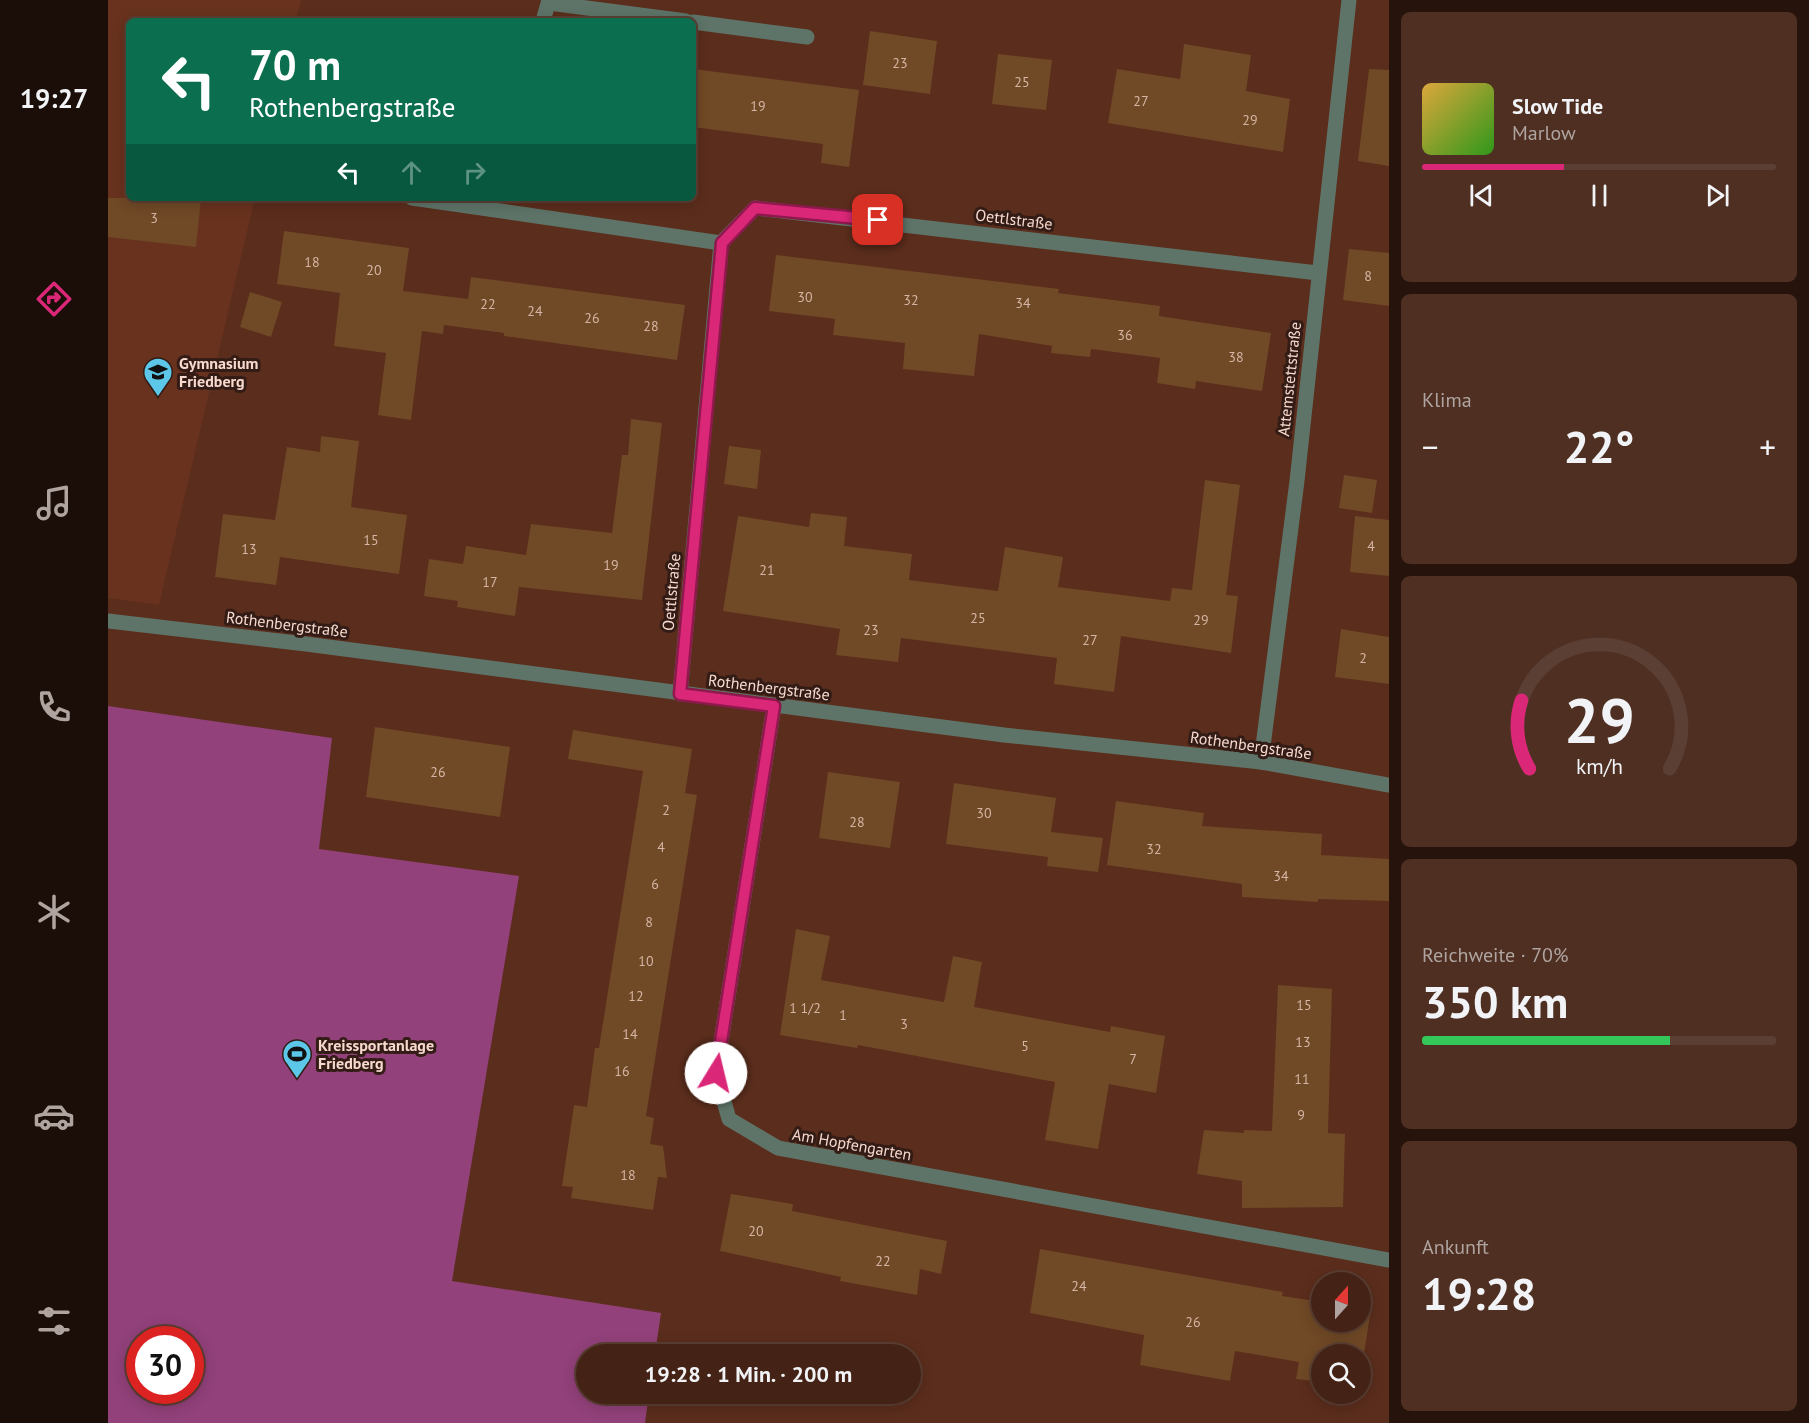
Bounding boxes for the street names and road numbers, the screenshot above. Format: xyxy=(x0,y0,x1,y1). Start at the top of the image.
street label: Oettlstraße xyxy=(974,204,1054,234)
street label: Attemstettstraße xyxy=(1273,321,1305,437)
street label: Oettlstraße xyxy=(658,552,684,632)
street label: Rothenbergstraße xyxy=(225,607,349,641)
street label: Rothenbergstraße xyxy=(707,670,831,704)
street label: Rothenbergstraße xyxy=(1189,727,1313,763)
street label: Am Hopfengarten xyxy=(791,1124,913,1164)

